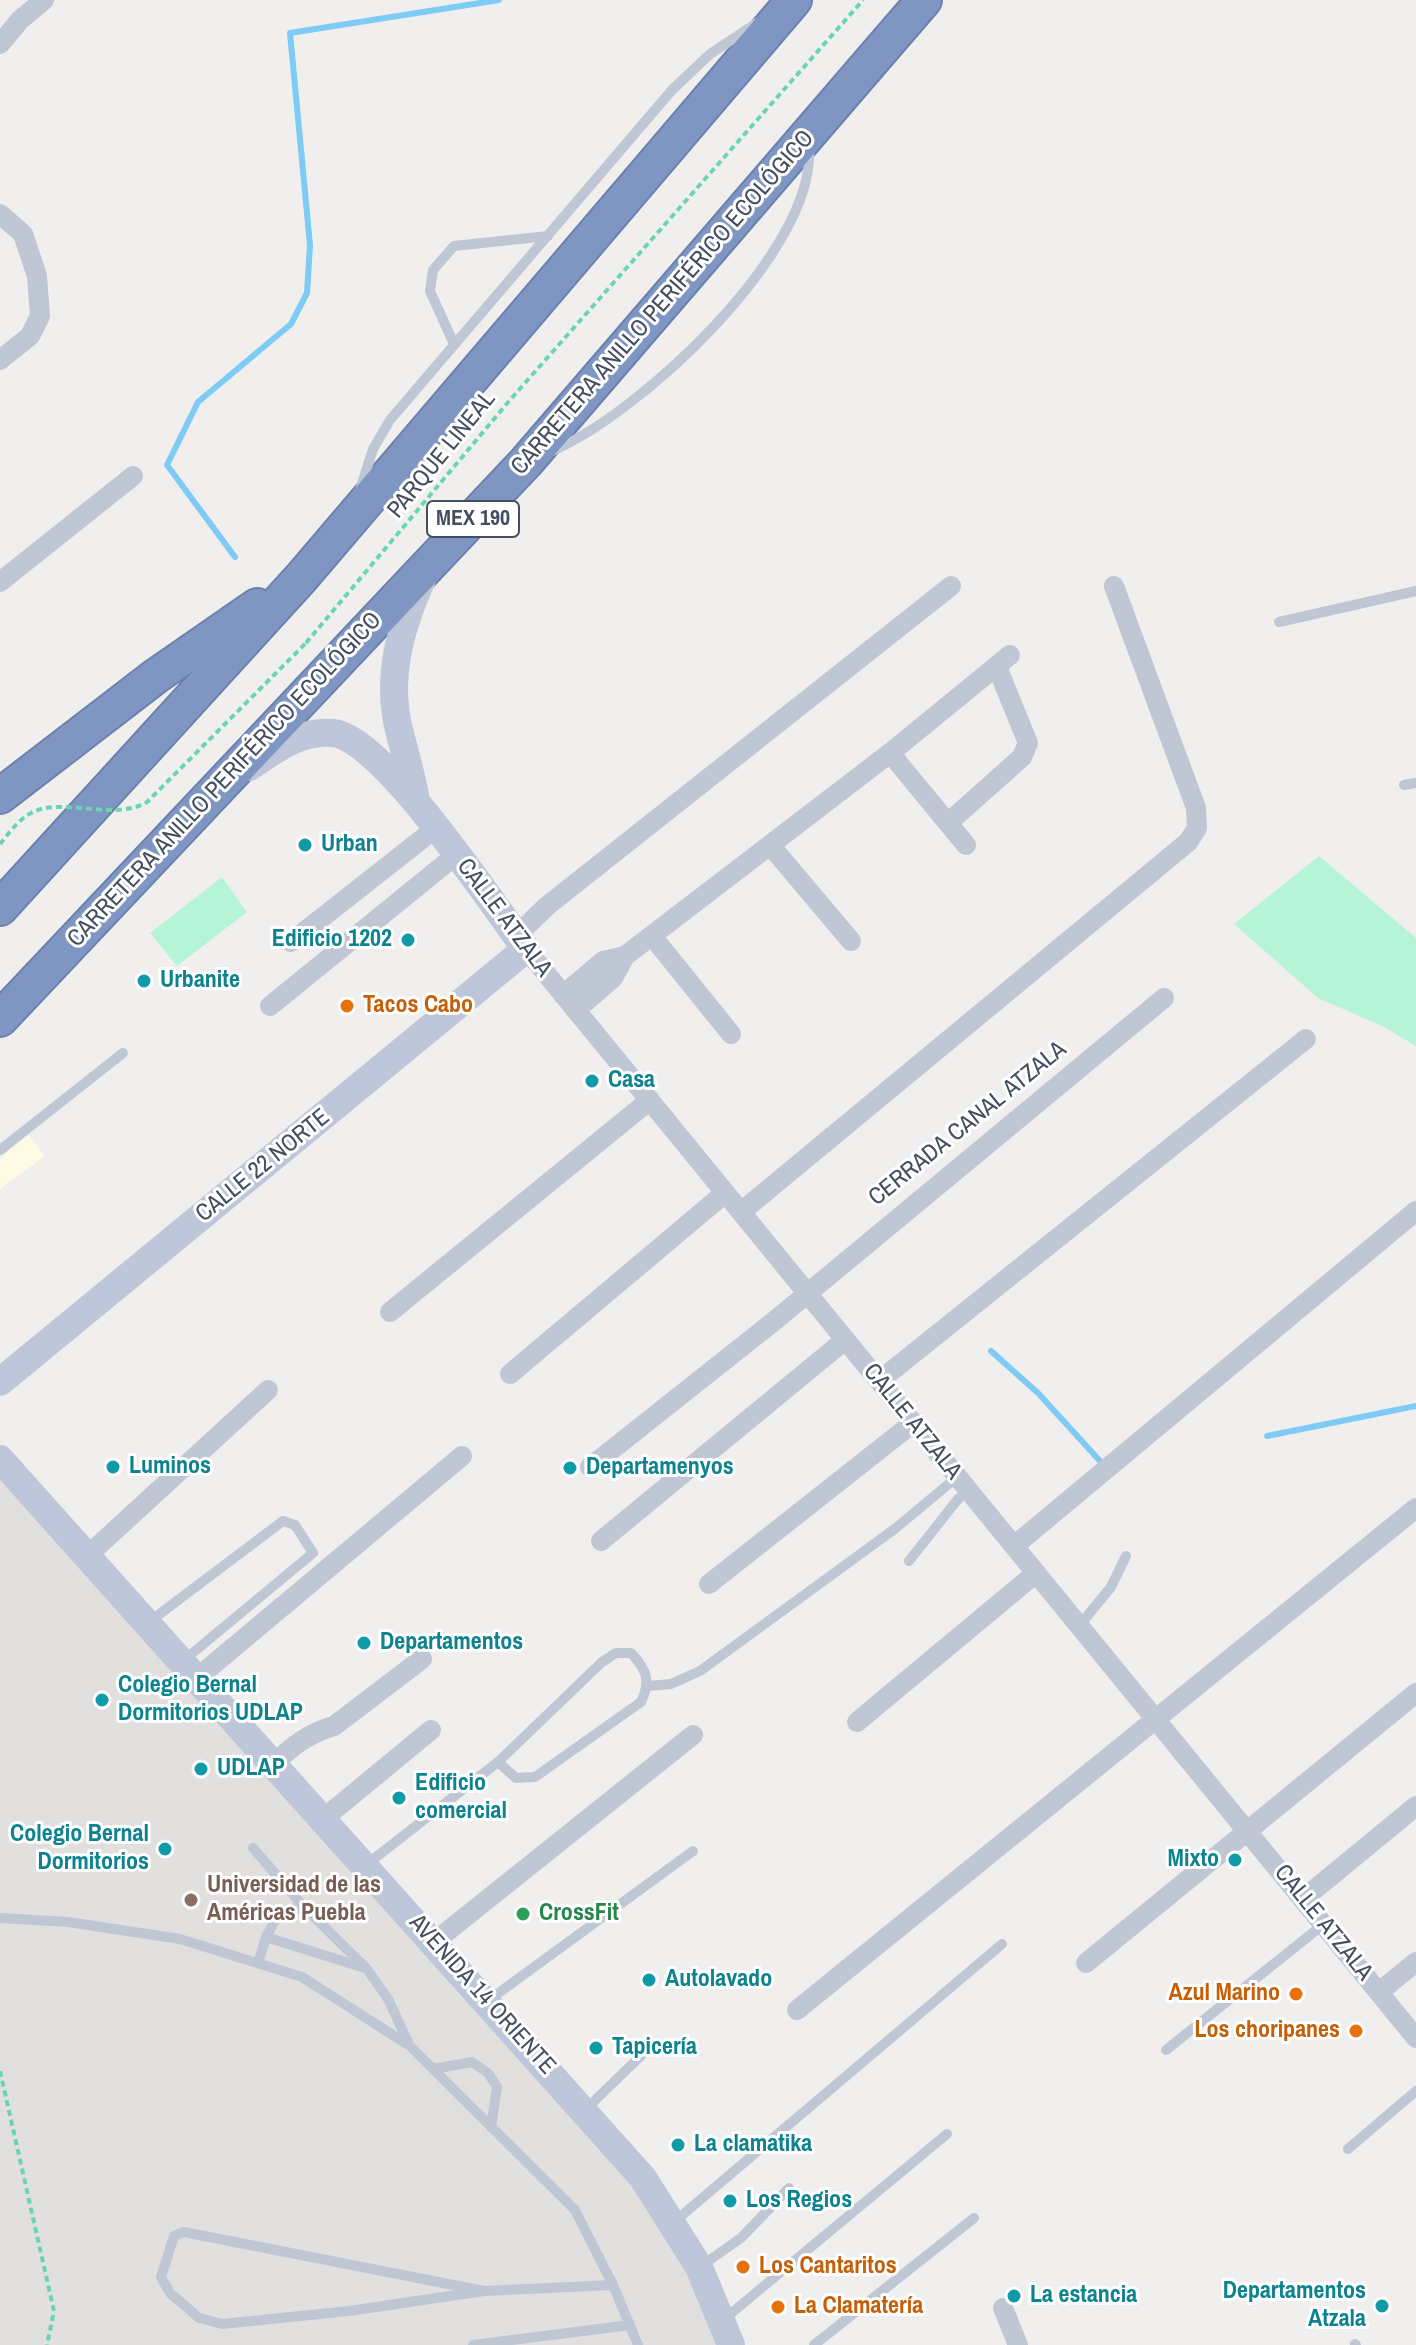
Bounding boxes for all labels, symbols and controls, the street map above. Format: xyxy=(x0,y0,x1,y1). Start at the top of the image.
street label: CARRETERA ANILLO PERIFÉRICO ECOLÓGICO xyxy=(505,125,821,481)
street label: PARQUE LINEAL xyxy=(382,386,502,524)
road number: MEX 190 xyxy=(427,501,519,537)
street label: CARRETERA ANILLO PERIFÉRICO ECOLÓGICO xyxy=(62,607,388,953)
place label: Urban xyxy=(321,831,378,859)
marker: Urban xyxy=(296,836,314,854)
street label: CALLE ATZALA xyxy=(450,853,558,983)
place label: Edificio 1202 xyxy=(272,926,392,954)
marker: Edificio 1202 xyxy=(399,931,417,949)
place label: Urbanite xyxy=(160,967,240,995)
marker: Urbanite xyxy=(135,972,153,990)
place label: Tacos Cabo xyxy=(363,992,473,1020)
marker: Tacos Cabo xyxy=(338,997,356,1015)
street label: CERRADA CANAL ATZALA xyxy=(863,1035,1073,1213)
place label: Casa xyxy=(608,1067,655,1095)
marker: Casa xyxy=(583,1072,601,1090)
street label: CALLE 22 NORTE xyxy=(190,1103,336,1229)
street label: CALLE ATZALA xyxy=(857,1358,967,1486)
place label: Luminos xyxy=(129,1453,211,1481)
place label: Departamenyos xyxy=(586,1454,734,1482)
marker: Luminos xyxy=(104,1458,122,1476)
marker: Departamenyos xyxy=(561,1459,579,1477)
place label: Departamentos xyxy=(380,1629,523,1657)
marker: Departamentos xyxy=(355,1634,373,1652)
place label: Colegio Bernal Dormitorios UDLAP xyxy=(118,1672,303,1728)
marker: Colegio Bernal Dormitorios UDLAP xyxy=(93,1691,111,1709)
place label: UDLAP xyxy=(217,1755,285,1783)
marker: UDLAP xyxy=(192,1760,210,1778)
place label: Edificio comercial xyxy=(415,1770,507,1826)
marker: Edificio comercial xyxy=(390,1789,408,1807)
place label: Colegio Bernal Dormitorios xyxy=(10,1821,149,1877)
marker: Colegio Bernal Dormitorios xyxy=(156,1840,174,1858)
place label: Mixto xyxy=(1168,1846,1219,1874)
marker: Mixto xyxy=(1226,1851,1244,1869)
street label: CALLE ATZALA xyxy=(1268,1859,1378,1987)
place label: Universidad de las Américas Puebla xyxy=(207,1872,381,1928)
marker: Universidad de las Américas Puebla xyxy=(182,1891,200,1909)
place label: CrossFit xyxy=(539,1900,619,1928)
marker: CrossFit xyxy=(514,1905,532,1923)
street label: AVENIDA 14 ORIENTE xyxy=(403,1909,561,2081)
place label: Autolavado xyxy=(665,1966,772,1994)
marker: Autolavado xyxy=(640,1971,658,1989)
place label: Azul Marino xyxy=(1168,1980,1280,2008)
marker: Azul Marino xyxy=(1287,1985,1305,2003)
place label: Los choripanes xyxy=(1195,2017,1340,2045)
marker: Los choripanes xyxy=(1347,2022,1365,2040)
place label: Tapicería xyxy=(612,2034,697,2062)
marker: Tapicería xyxy=(587,2039,605,2057)
place label: La clamatika xyxy=(694,2131,812,2159)
marker: La clamatika xyxy=(669,2136,687,2154)
place label: Los Regios xyxy=(746,2187,852,2215)
marker: Los Regios xyxy=(721,2192,739,2210)
place label: Los Cantaritos xyxy=(759,2253,897,2281)
marker: Los Cantaritos xyxy=(734,2258,752,2276)
place label: Departamentos Atzala xyxy=(1223,2278,1366,2334)
place label: La estancia xyxy=(1030,2282,1137,2310)
marker: La estancia xyxy=(1005,2287,1023,2305)
place label: La Clamatería xyxy=(794,2293,923,2321)
marker: Departamentos Atzala xyxy=(1373,2297,1391,2315)
marker: La Clamatería xyxy=(769,2298,787,2316)

